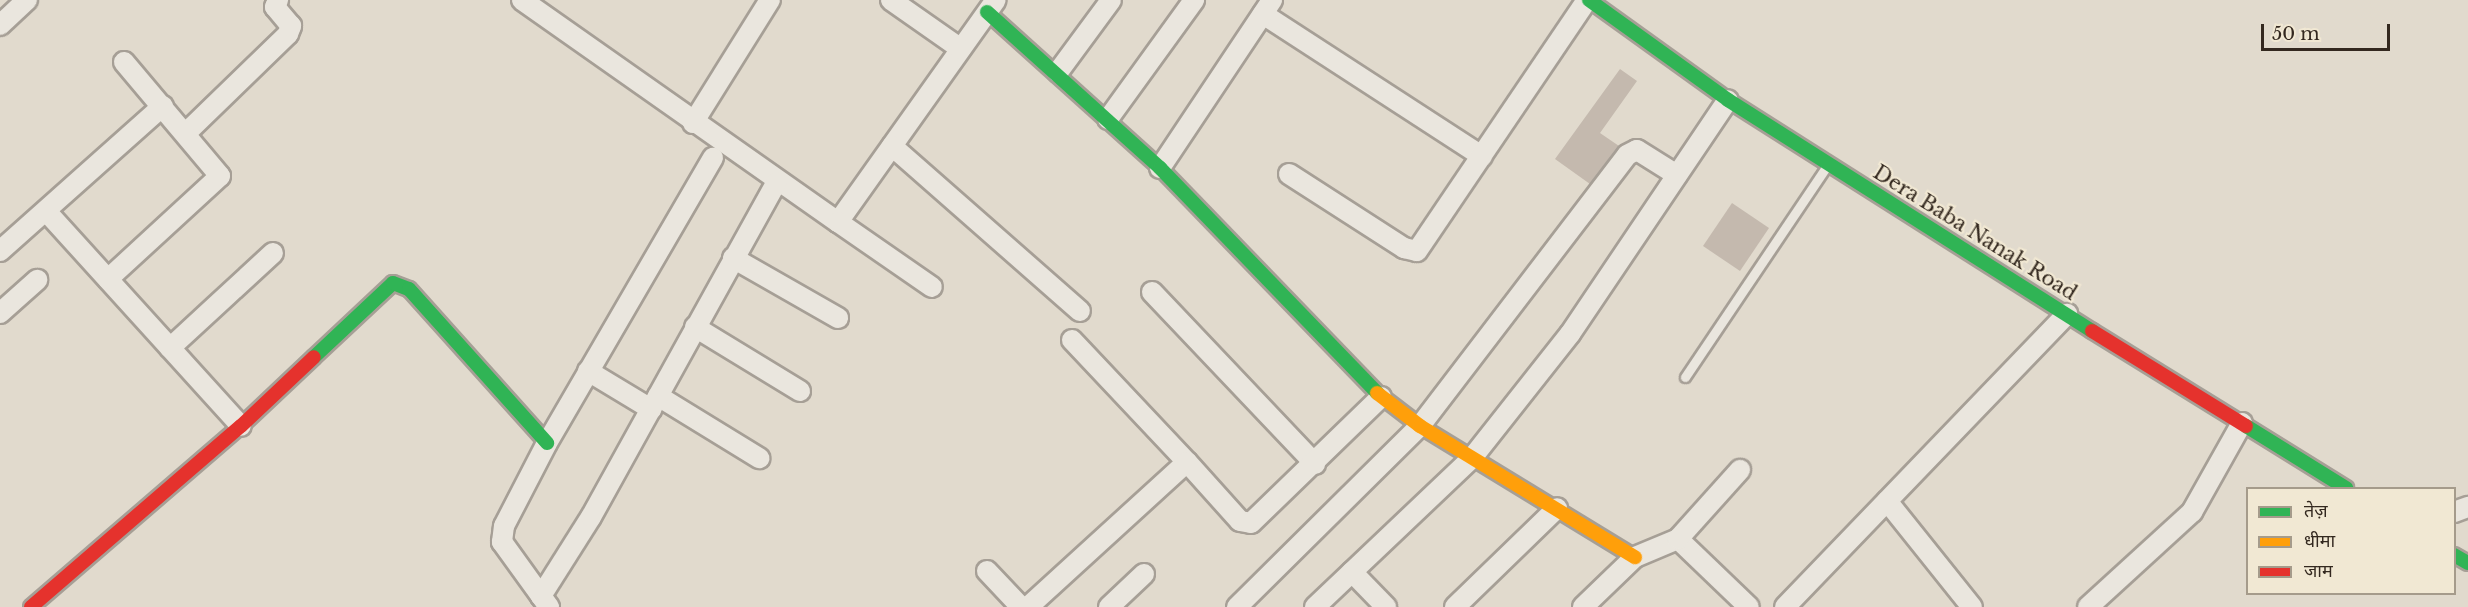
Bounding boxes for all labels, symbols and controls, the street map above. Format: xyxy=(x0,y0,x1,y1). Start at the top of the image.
scale bar xyxy=(2264,12,2393,50)
text: 50 m xyxy=(2272,23,2320,45)
street label: Dera Baba Nanak Road xyxy=(1868,160,2082,306)
legend xyxy=(2246,487,2456,595)
text: तेज़ xyxy=(2304,500,2328,522)
text: धीमा xyxy=(2304,530,2335,552)
text: जाम xyxy=(2304,560,2333,582)

